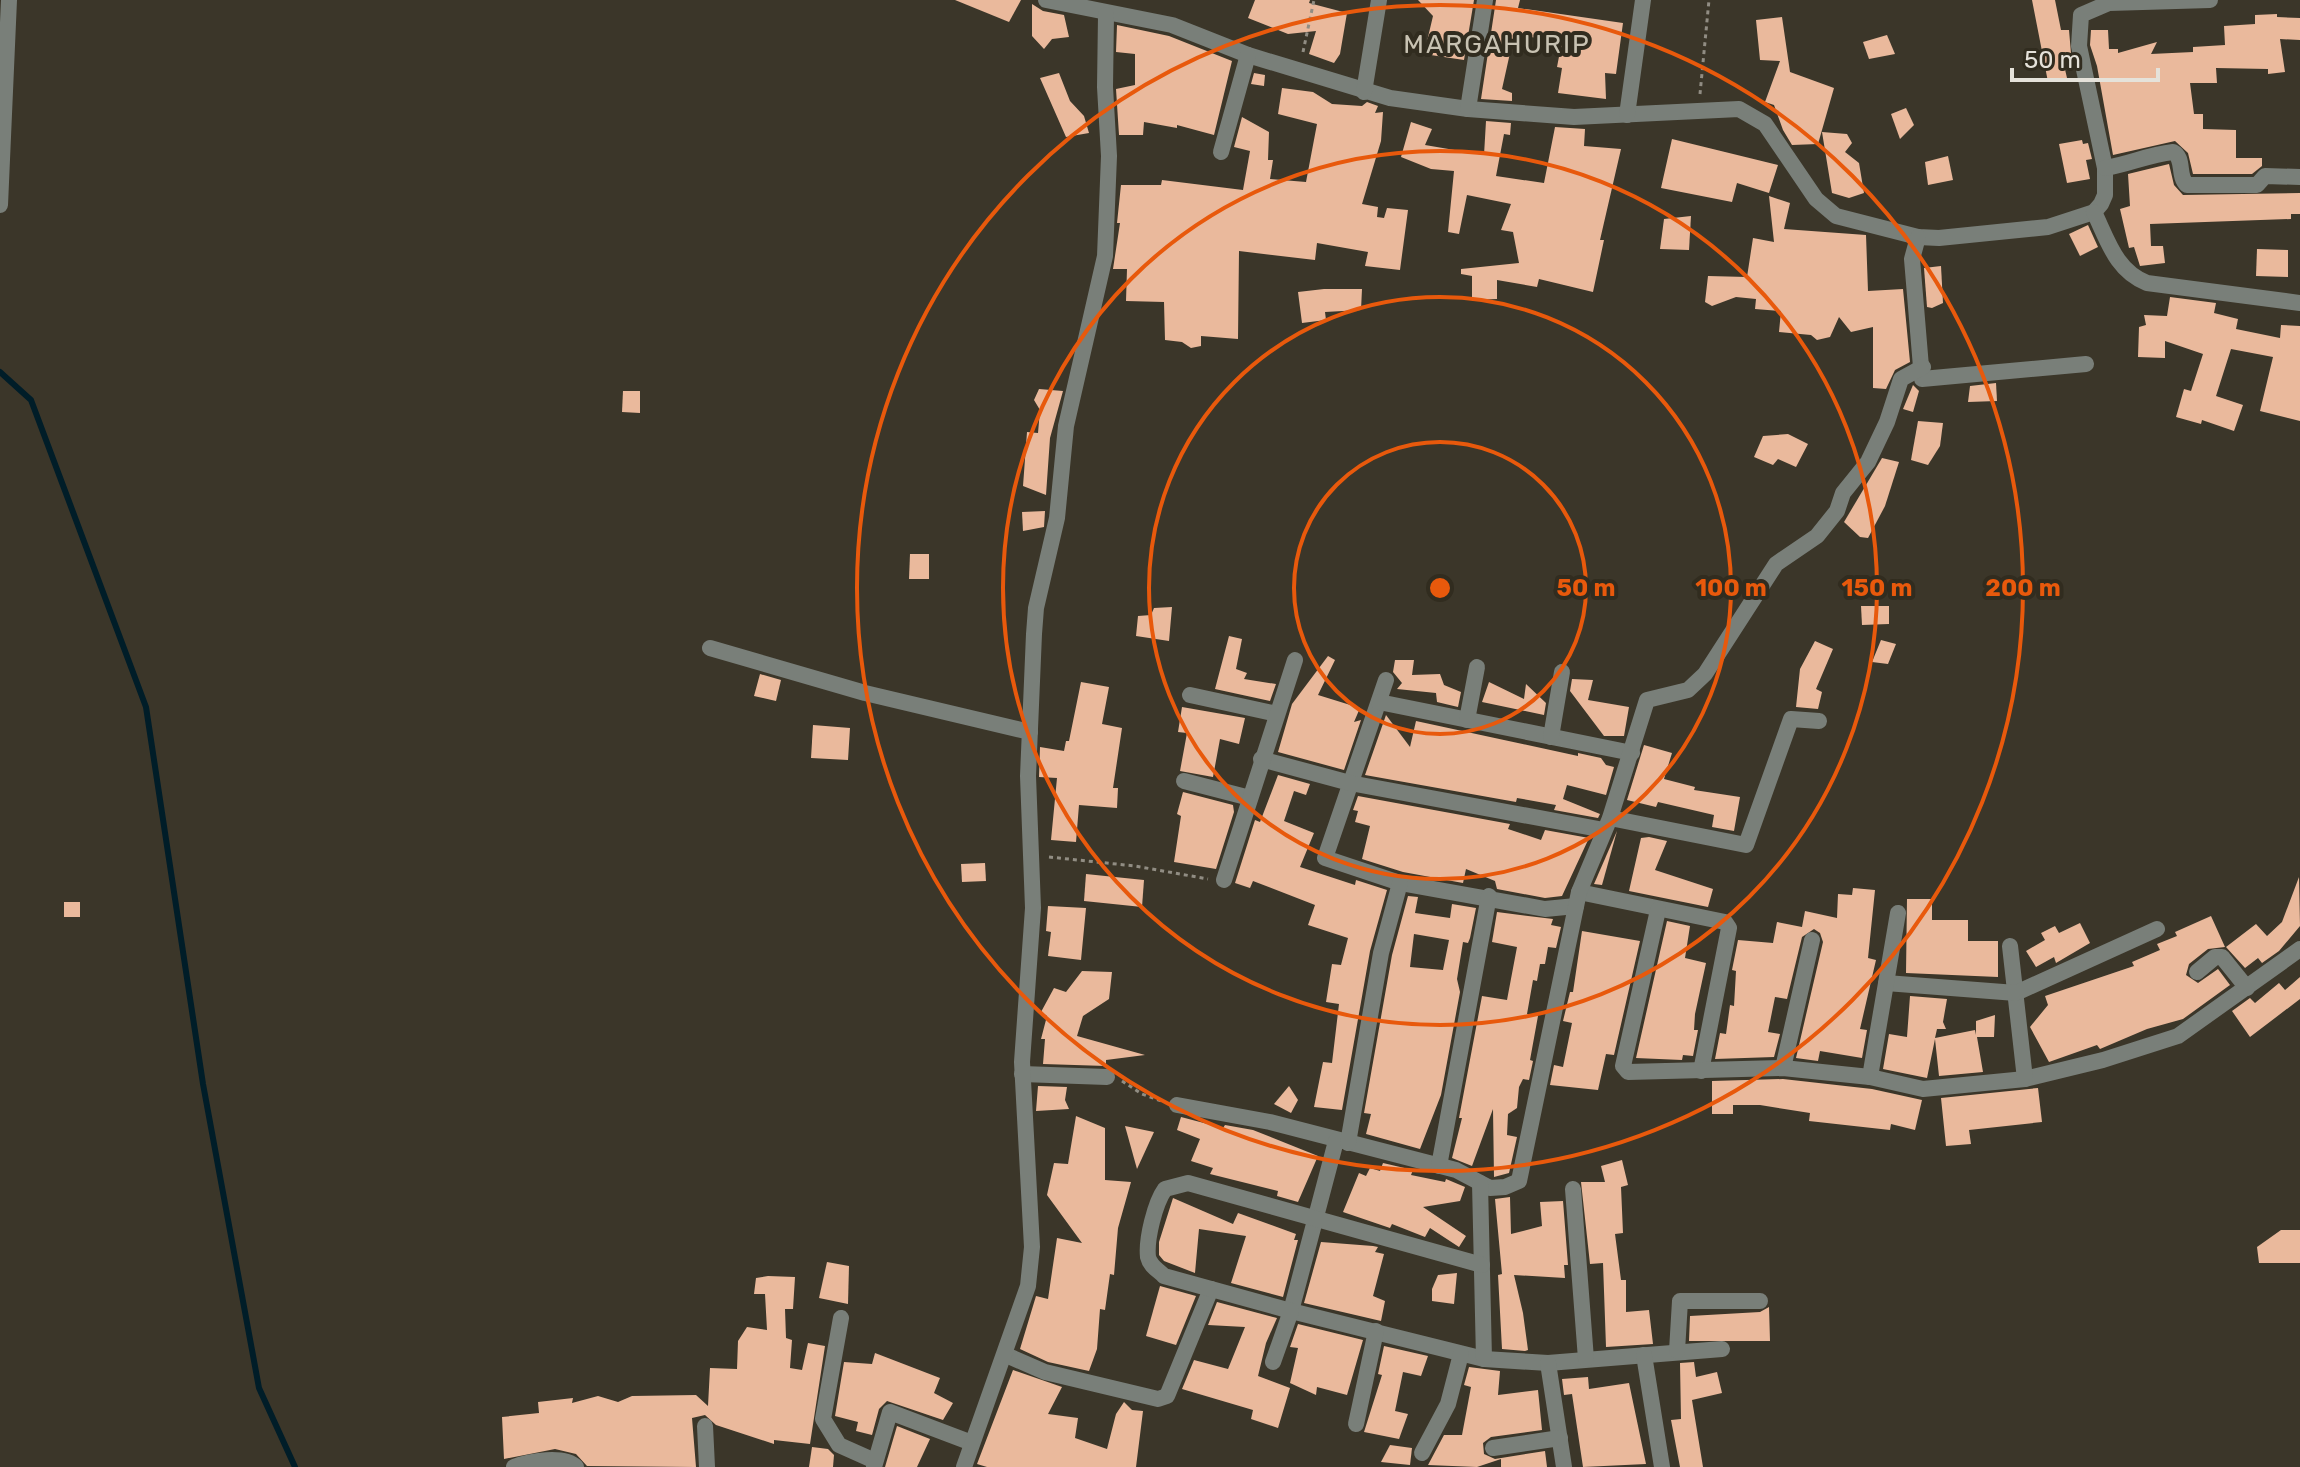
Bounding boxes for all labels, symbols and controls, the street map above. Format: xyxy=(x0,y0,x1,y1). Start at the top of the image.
district label: MARGAHURIP xyxy=(1403,29,1591,60)
scale bar xyxy=(2012,32,2158,82)
text: 50 m xyxy=(2024,46,2081,74)
centre of rings xyxy=(1426,574,1454,602)
text: 50 m xyxy=(1557,574,1615,602)
text: 100 m xyxy=(1695,574,1767,602)
text: 150 m xyxy=(1842,574,1912,602)
text: 200 m xyxy=(1985,574,2061,602)

